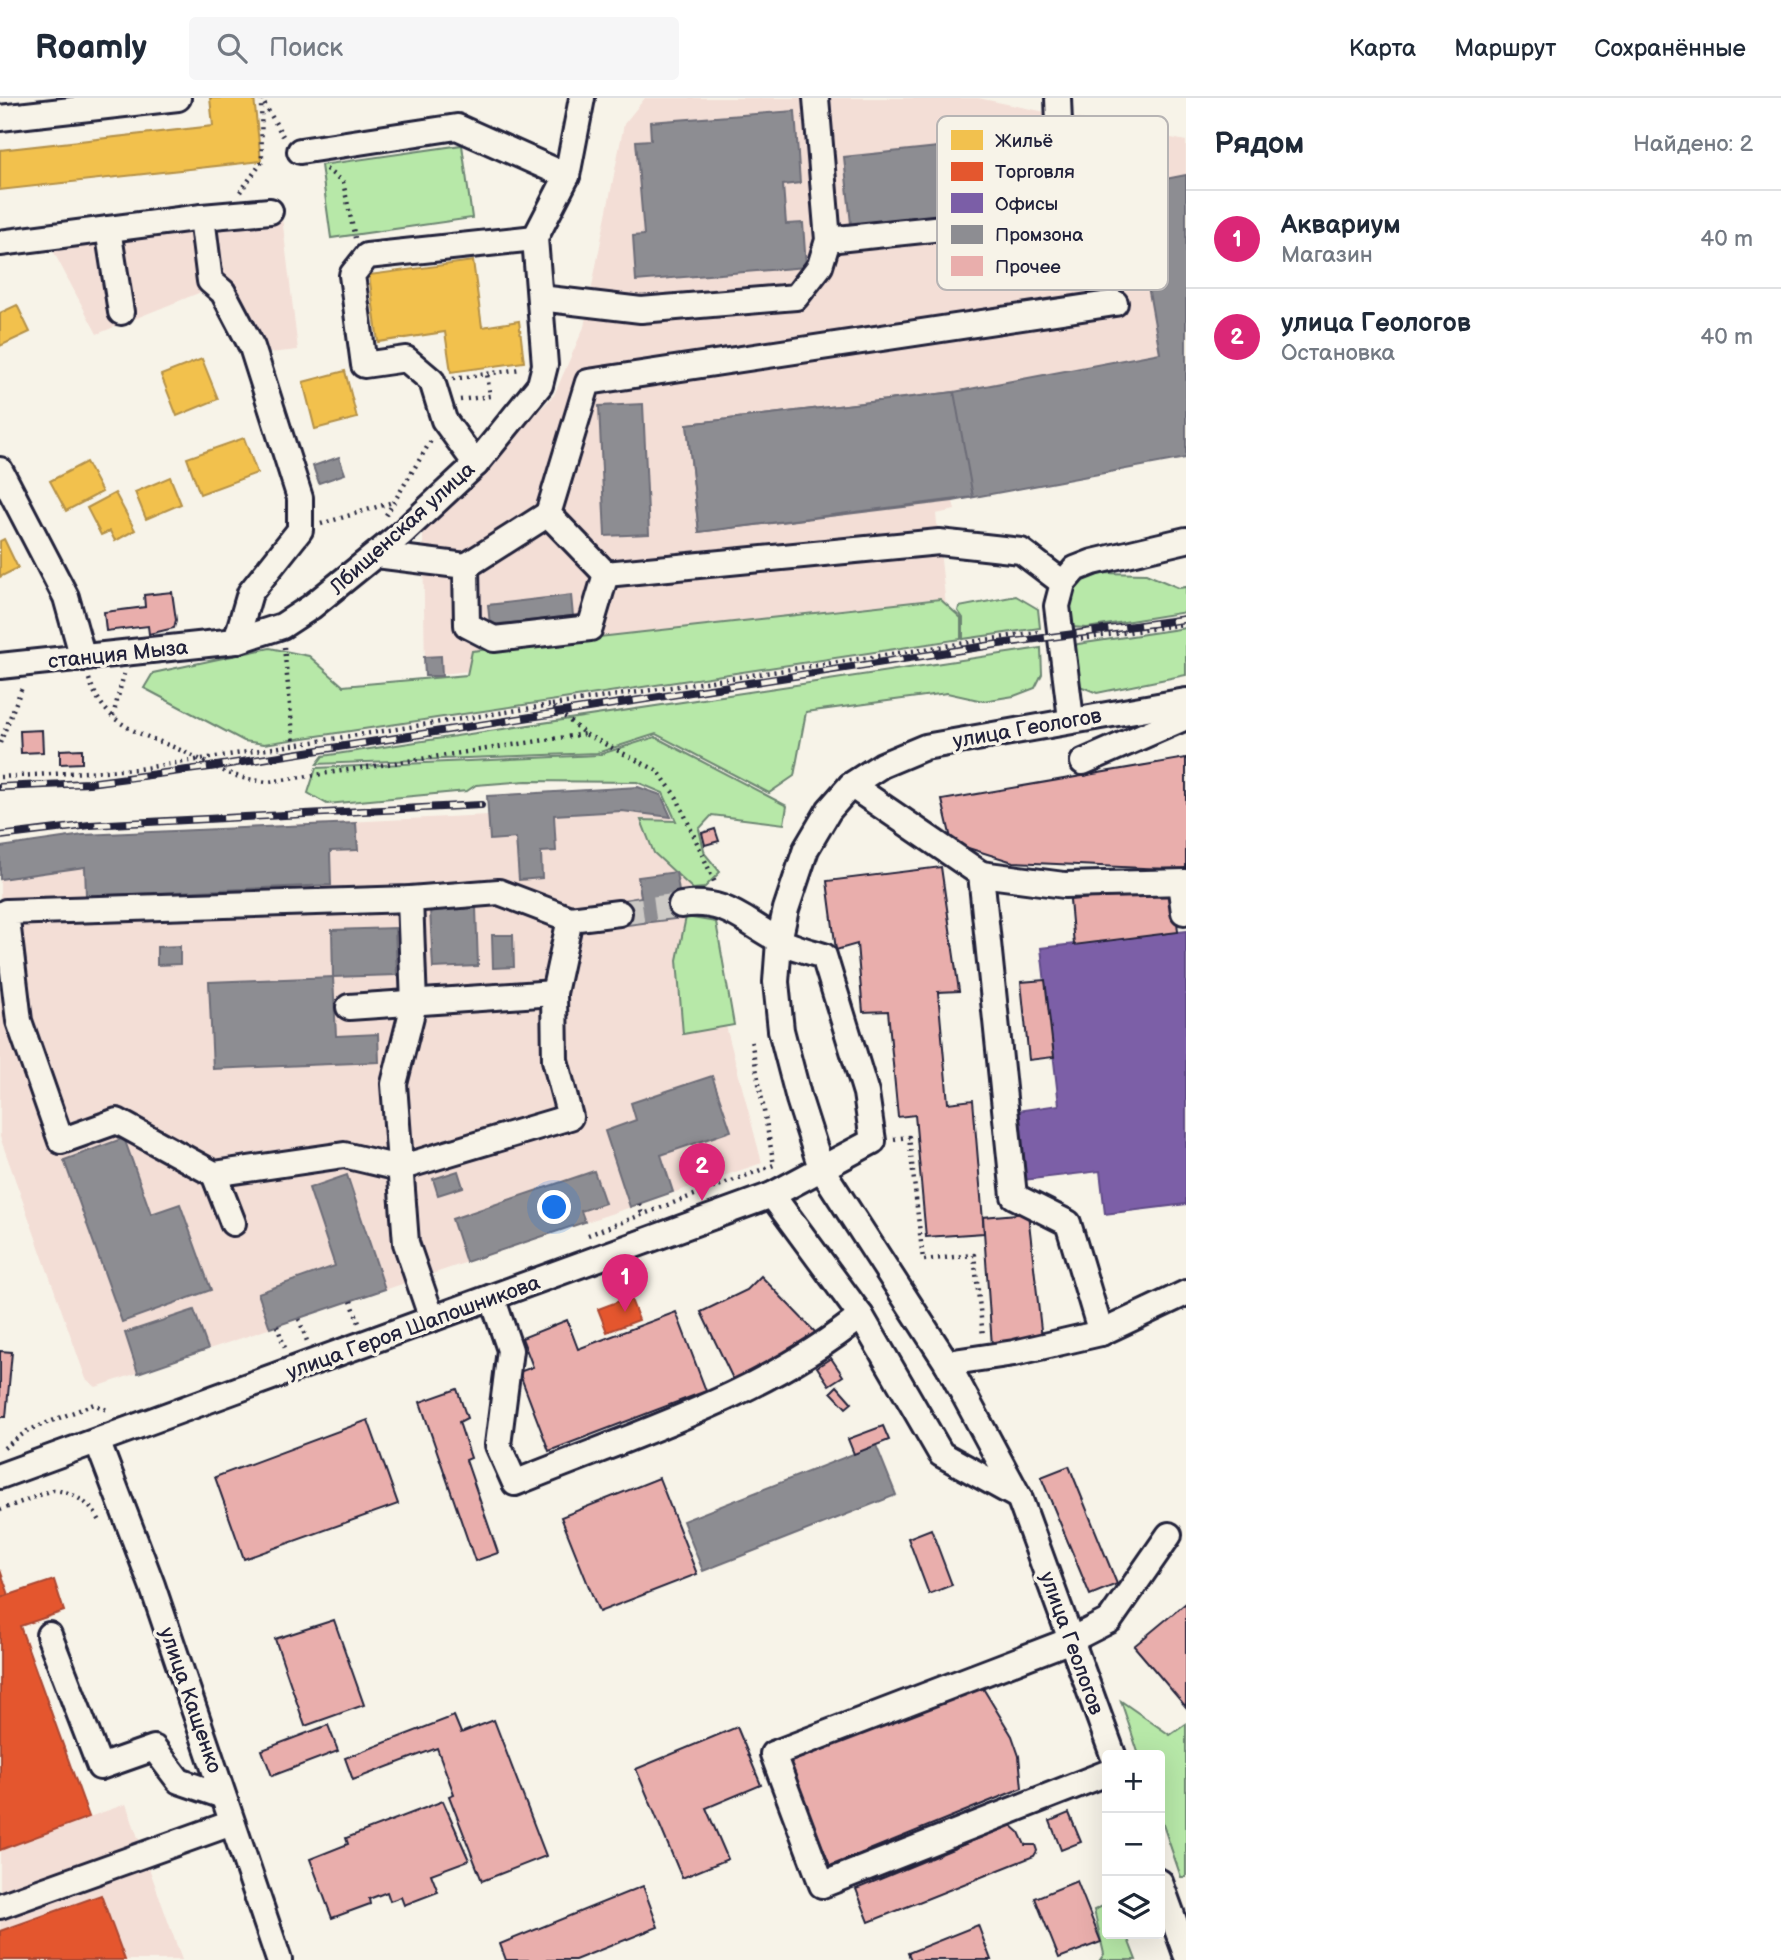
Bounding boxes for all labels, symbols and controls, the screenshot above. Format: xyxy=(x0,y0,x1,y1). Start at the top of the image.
search box xyxy=(189,17,679,80)
text: Roamly xyxy=(35,28,147,68)
icon: search xyxy=(213,29,251,67)
text: Поиск xyxy=(269,33,343,64)
text: Карта xyxy=(1349,34,1416,63)
text: Маршрут xyxy=(1454,34,1556,63)
text: Сохранённые xyxy=(1594,34,1746,63)
legend xyxy=(937,116,1168,290)
text: Рядом xyxy=(1214,126,1304,162)
text: Жильё xyxy=(995,130,1053,153)
text: Найдено: 2 xyxy=(1633,130,1753,158)
text: Торговля xyxy=(995,161,1075,184)
text: Офисы xyxy=(995,193,1058,216)
text: Аквариум xyxy=(1281,210,1401,241)
text: Промзона xyxy=(995,224,1083,247)
text: 1 xyxy=(1232,225,1242,253)
text: 40 m xyxy=(1700,225,1753,253)
text: Магазин xyxy=(1281,241,1373,269)
text: Прочее xyxy=(995,256,1061,279)
text: улица Геологов xyxy=(1281,308,1471,339)
text: 2 xyxy=(1230,323,1244,351)
text: 40 m xyxy=(1700,323,1753,351)
text: Остановка xyxy=(1281,339,1395,367)
street label: Лбищенская улица xyxy=(324,456,480,601)
street label: станция Мыза xyxy=(47,635,190,674)
street label: улица Геологов xyxy=(951,703,1103,754)
pin: 2 xyxy=(679,1143,725,1201)
your location xyxy=(537,1190,571,1224)
pin: 1 xyxy=(602,1254,648,1312)
street label: улица Героя Шапошникова xyxy=(283,1270,544,1385)
street label: улица Геологов xyxy=(1034,1568,1109,1718)
street label: улица Кащенко xyxy=(154,1624,227,1776)
map controls xyxy=(1102,1750,1165,1939)
button: + xyxy=(1102,1750,1165,1813)
button: − xyxy=(1102,1813,1165,1876)
button: layers xyxy=(1102,1876,1165,1939)

